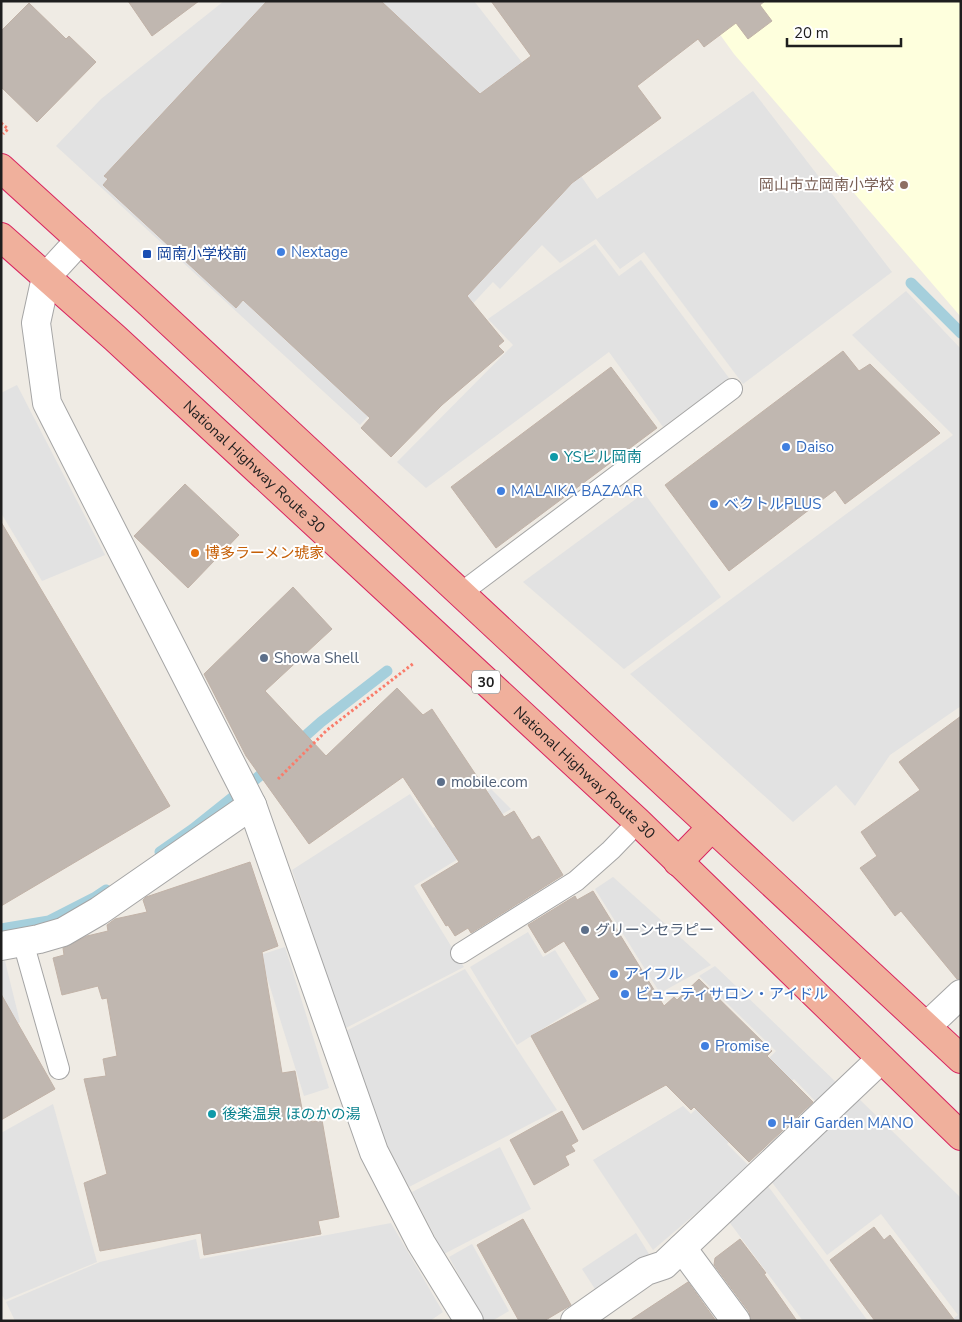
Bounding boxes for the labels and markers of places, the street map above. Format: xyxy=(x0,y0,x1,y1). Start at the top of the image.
place label: 岡山市立岡南小学校 xyxy=(759,175,894,195)
marker: 岡山市立岡南小学校 xyxy=(898,179,910,191)
place label: Nextage xyxy=(291,242,348,262)
place label: 岡南小学校前 xyxy=(157,244,247,264)
marker: Nextage xyxy=(275,246,287,258)
marker: 岡南小学校前 xyxy=(141,248,153,260)
place label: Daiso xyxy=(796,437,834,457)
marker: Daiso xyxy=(780,441,792,453)
place label: YSビル岡南 xyxy=(563,447,642,467)
marker: YSビル岡南 xyxy=(548,451,560,463)
place label: MALAIKA BAZAAR xyxy=(511,481,643,501)
marker: MALAIKA BAZAAR xyxy=(495,485,507,497)
place label: ベクトルPLUS xyxy=(724,494,821,514)
marker: ベクトルPLUS xyxy=(708,498,720,510)
place label: 博多ラーメン琥家 xyxy=(205,543,324,563)
marker: 博多ラーメン琥家 xyxy=(189,547,201,559)
place label: Showa Shell xyxy=(274,648,359,668)
marker: Showa Shell xyxy=(258,652,270,664)
place label: mobile.com xyxy=(451,772,528,792)
marker: mobile.com xyxy=(435,776,447,788)
place label: グリーンセラピー xyxy=(595,920,714,940)
marker: グリーンセラピー xyxy=(579,924,591,936)
place label: アイフル xyxy=(624,964,683,984)
marker: アイフル xyxy=(608,968,620,980)
place label: ビューティサロン・アイドル xyxy=(635,984,828,1004)
marker: ビューティサロン・アイドル xyxy=(619,988,631,1000)
place label: Promise xyxy=(715,1036,769,1056)
marker: Promise xyxy=(699,1040,711,1052)
place label: 後楽温泉 ほのかの湯 xyxy=(222,1104,361,1124)
marker: 後楽温泉 ほのかの湯 xyxy=(206,1108,218,1120)
place label: Hair Garden MANO xyxy=(782,1113,914,1133)
marker: Hair Garden MANO xyxy=(766,1117,778,1129)

